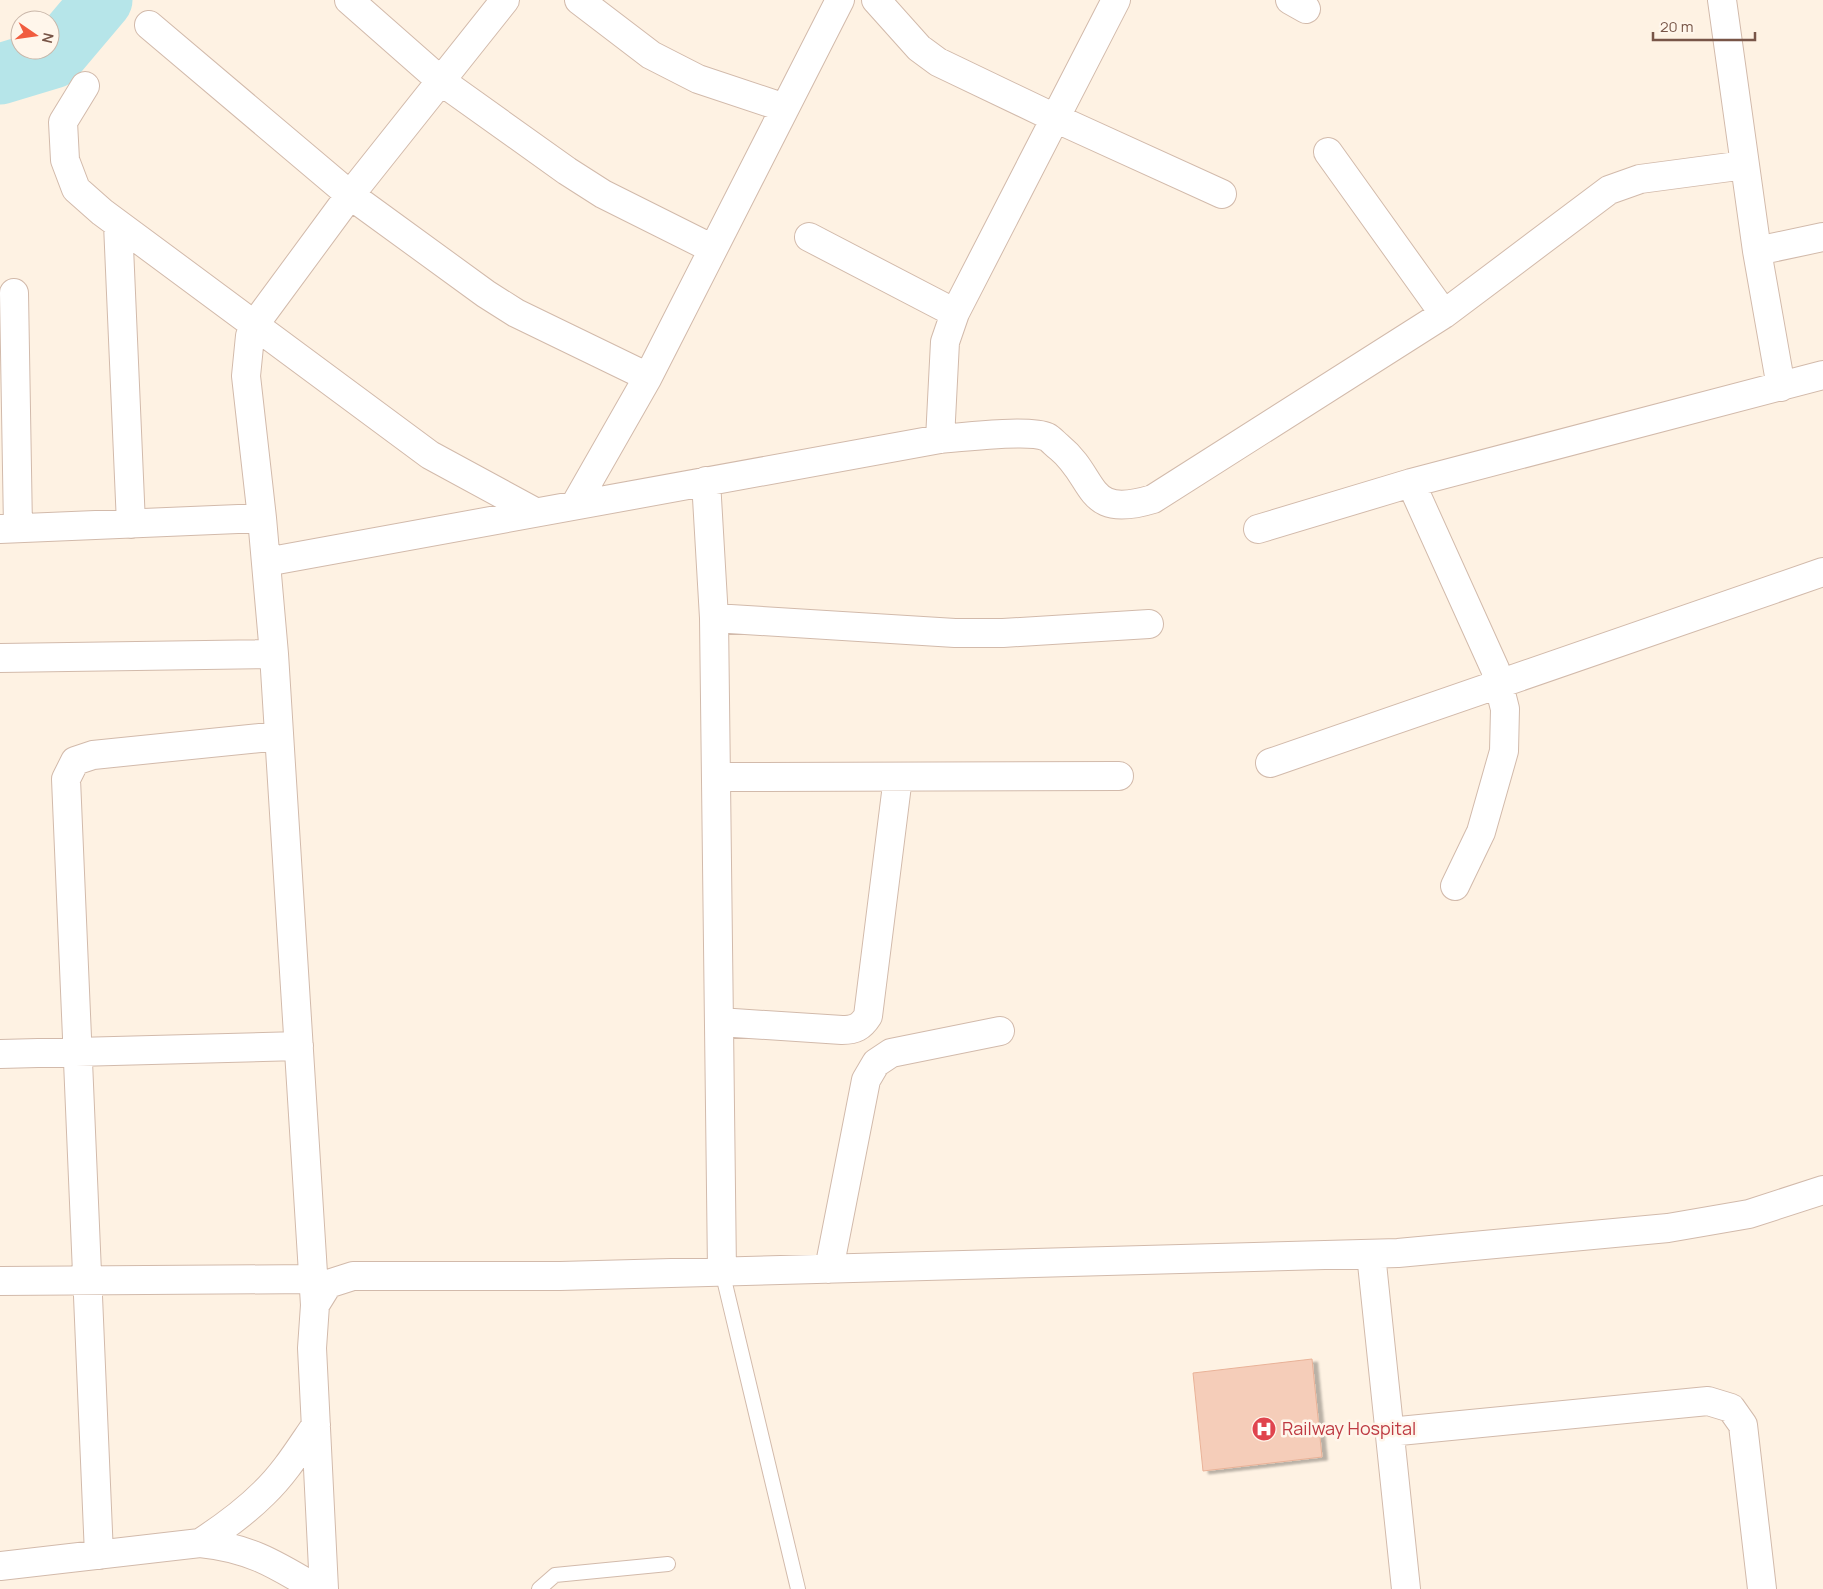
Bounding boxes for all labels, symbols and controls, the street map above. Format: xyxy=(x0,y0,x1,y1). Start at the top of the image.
north arrow xyxy=(10,10,60,60)
scale bar xyxy=(1653,10,1756,42)
text: 20 m xyxy=(1660,16,1693,37)
text: N xyxy=(38,31,59,45)
hospital icon: Railway Hospital xyxy=(1251,1416,1277,1442)
place label: Railway Hospital xyxy=(1282,1416,1416,1440)

